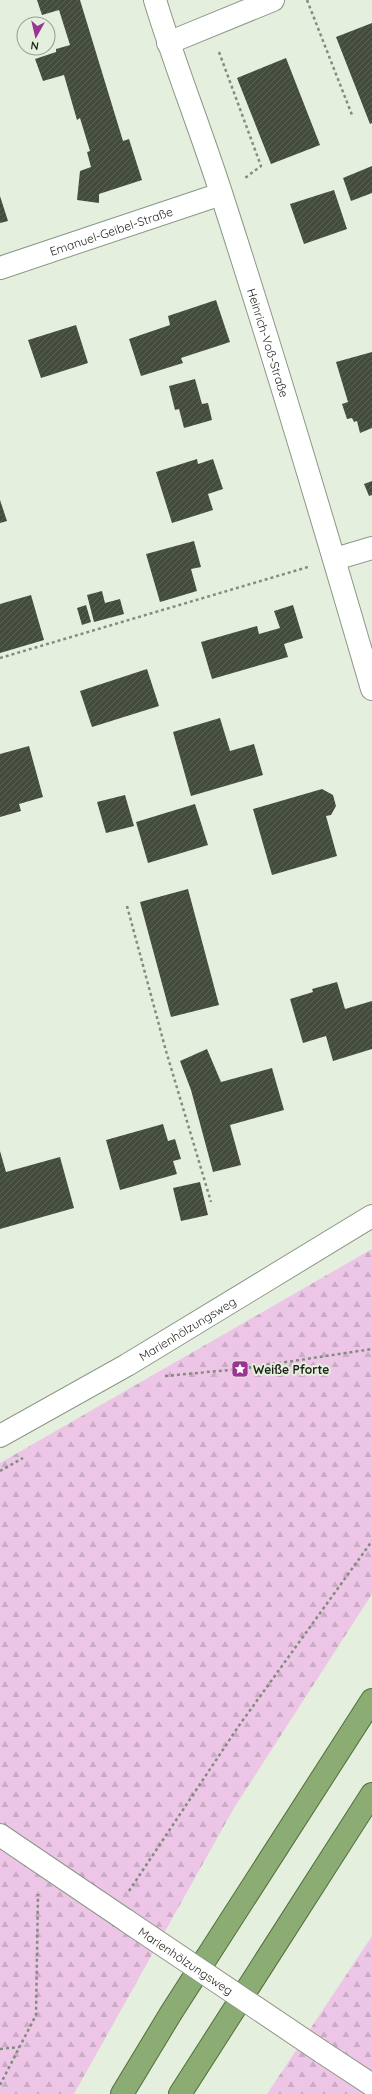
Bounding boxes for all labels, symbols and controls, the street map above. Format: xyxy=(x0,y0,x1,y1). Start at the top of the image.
north arrow xyxy=(16,16,56,56)
text: N xyxy=(30,38,40,53)
street label: Emanuel-Geibel-Straße xyxy=(47,203,175,258)
street label: Heinrich-Voß-Straße xyxy=(244,286,292,399)
street label: Marienhölzungsweg xyxy=(136,1293,238,1364)
place icon: Weiße Pforte xyxy=(230,1359,250,1379)
place label: Weiße Pforte xyxy=(253,1362,329,1377)
street label: Marienhölzungsweg xyxy=(136,1923,236,1998)

